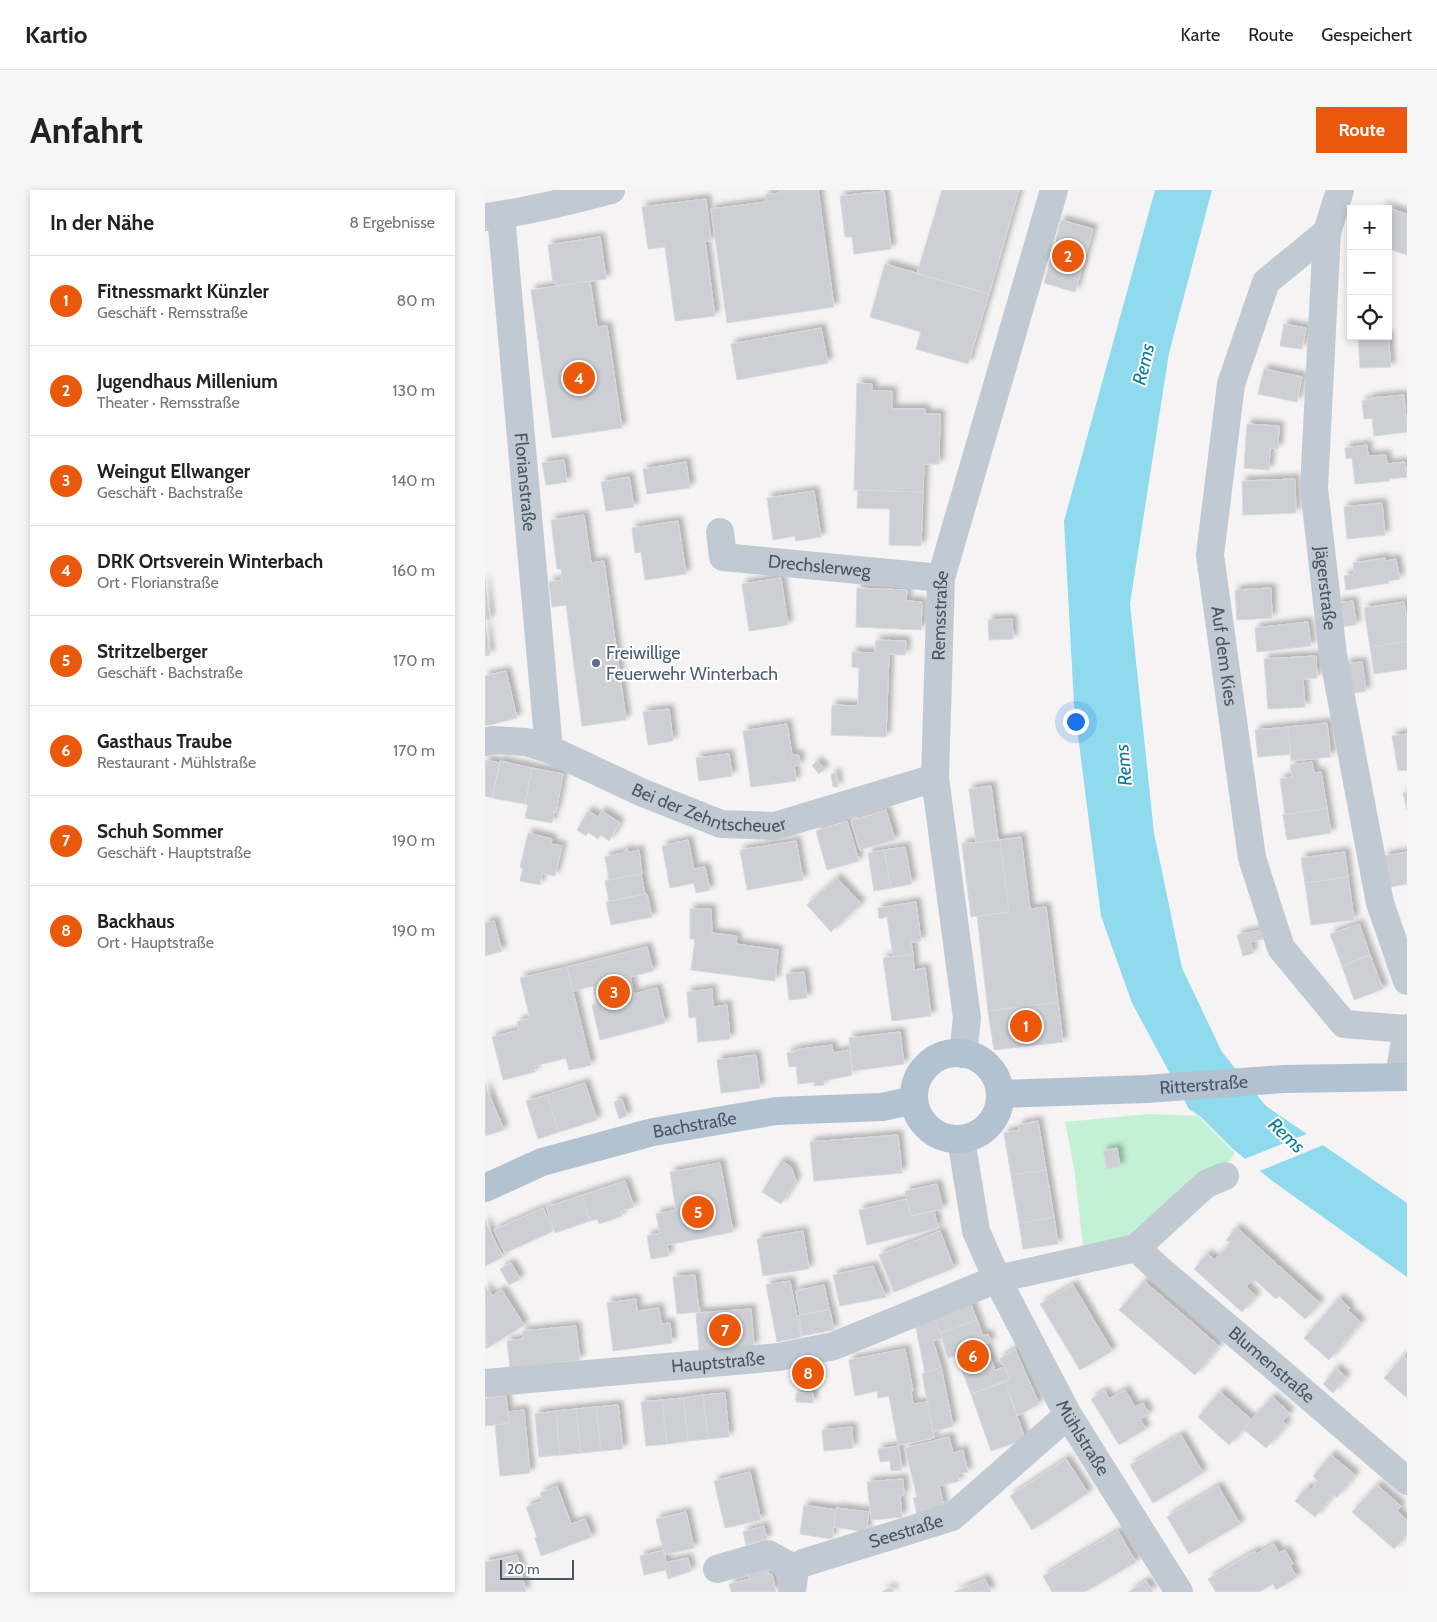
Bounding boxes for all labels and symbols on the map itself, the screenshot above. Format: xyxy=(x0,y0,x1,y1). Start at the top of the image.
pin: 2 xyxy=(1052,237,1084,275)
water label: Rems xyxy=(1128,341,1159,387)
pin: 4 xyxy=(563,359,595,397)
street label: Florianstraße xyxy=(510,432,540,532)
street label: Jägerstraße xyxy=(1310,544,1341,631)
street label: Drechslerweg xyxy=(767,550,873,582)
street label: Remsstraße xyxy=(928,568,954,661)
street label: Auf dem Kies xyxy=(1206,605,1242,707)
place label: Freiwillige Feuerwehr Winterbach xyxy=(606,642,778,685)
marker: Freiwillige Feuerwehr Winterbach xyxy=(590,657,602,669)
your location xyxy=(1063,709,1089,735)
water label: Rems xyxy=(1110,743,1137,787)
street label: Bei der Zehntscheuer xyxy=(628,778,789,838)
pin: 3 xyxy=(598,973,630,1011)
pin: 1 xyxy=(1010,1007,1042,1045)
street label: Ritterstraße xyxy=(1159,1071,1249,1099)
street label: Bachstraße xyxy=(651,1107,738,1143)
water label: Rems xyxy=(1264,1113,1310,1158)
pin: 5 xyxy=(682,1193,714,1231)
pin: 7 xyxy=(709,1311,741,1349)
street label: Blumenstraße xyxy=(1224,1322,1319,1408)
pin: 6 xyxy=(957,1337,989,1375)
street label: Hauptstraße xyxy=(670,1347,766,1377)
pin: 8 xyxy=(792,1354,824,1392)
street label: Mühlstraße xyxy=(1051,1396,1114,1480)
street label: Seestraße xyxy=(866,1509,946,1553)
scale bar xyxy=(500,1557,574,1580)

